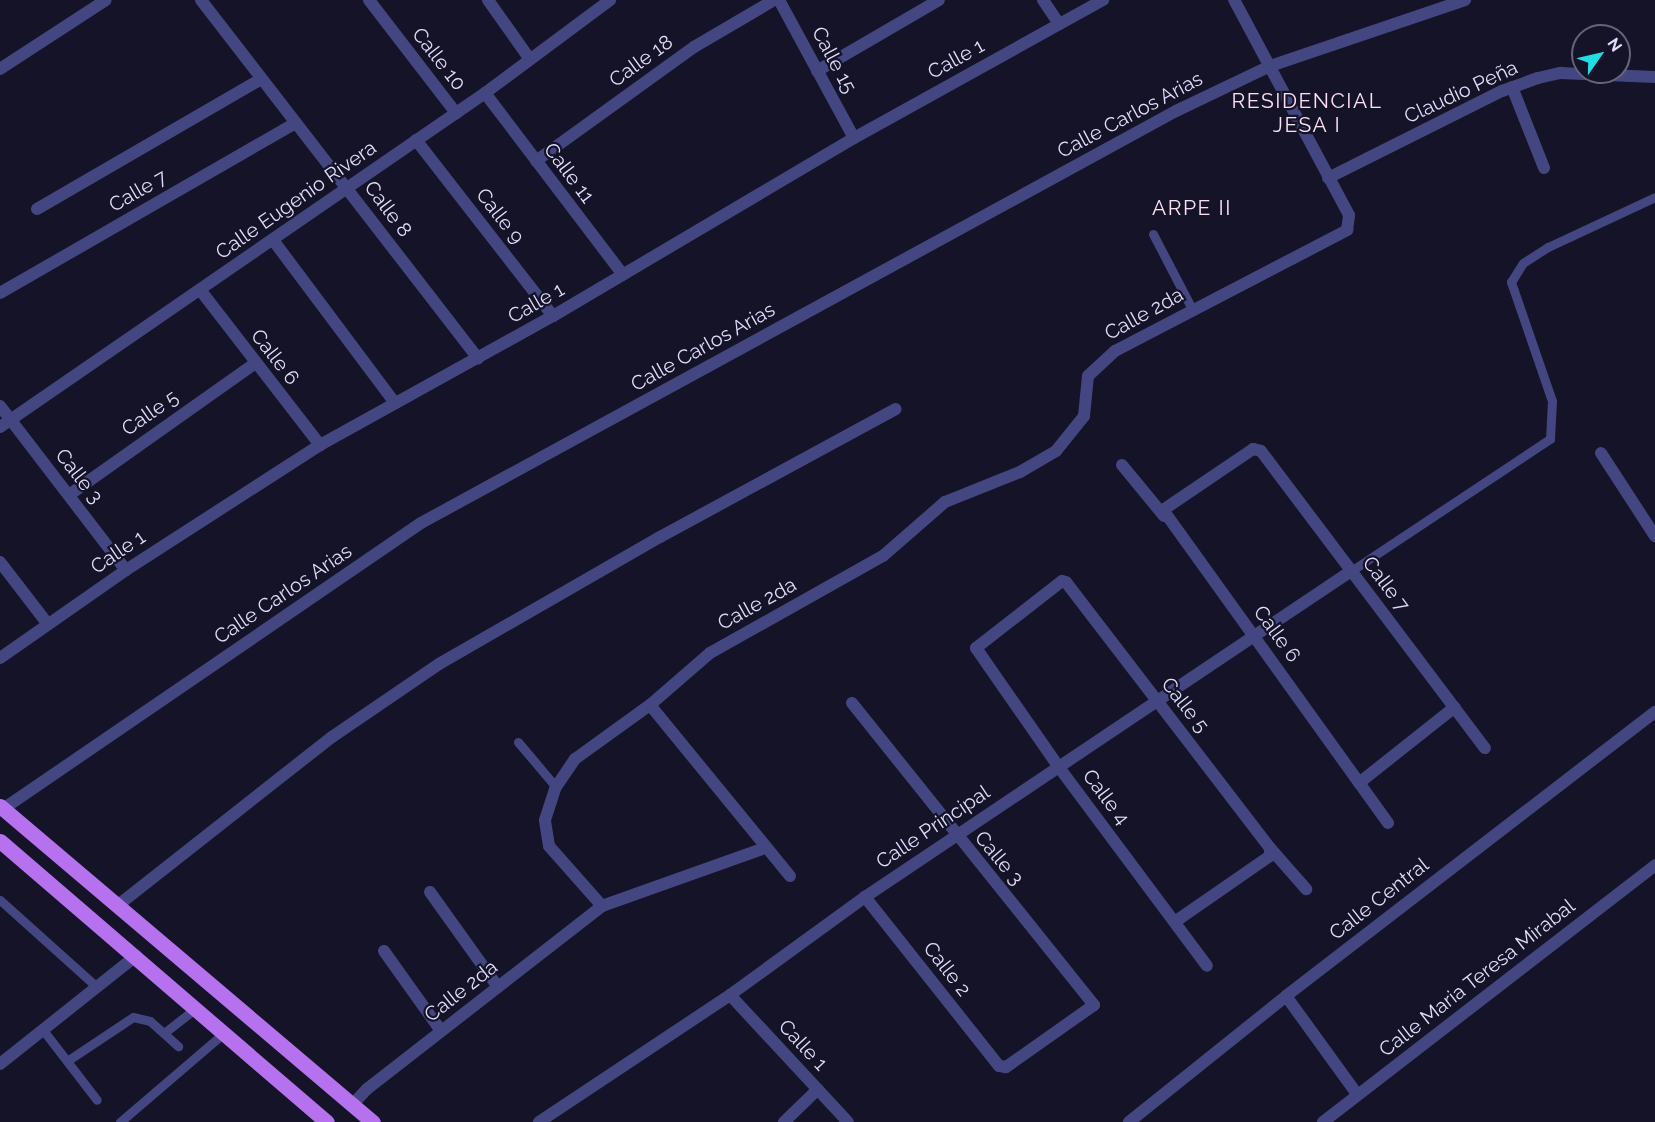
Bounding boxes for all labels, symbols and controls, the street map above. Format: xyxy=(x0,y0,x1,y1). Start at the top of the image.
street label: Calle 10 xyxy=(407,23,471,95)
street label: Calle 15 xyxy=(807,23,861,97)
north arrow xyxy=(1571,24,1631,84)
street label: Calle 18 xyxy=(605,30,677,92)
street label: Calle 1 xyxy=(924,34,988,84)
text: N xyxy=(1603,34,1626,55)
street label: Claudio Peña xyxy=(1401,55,1521,129)
street label: Calle Carlos Arias xyxy=(1053,66,1207,164)
district label: RESIDENCIAL JESA I xyxy=(1232,88,1382,138)
street label: Calle Eugenio Rivera xyxy=(211,136,381,264)
street label: Calle 11 xyxy=(539,138,599,208)
street label: Calle 7 xyxy=(105,165,171,217)
street label: Calle 8 xyxy=(359,176,417,242)
street label: Calle 9 xyxy=(471,183,529,249)
district label: ARPE II xyxy=(1152,195,1232,221)
street label: Calle 1 xyxy=(504,277,568,329)
street label: Calle 2da xyxy=(1101,283,1187,345)
street label: Calle Carlos Arias xyxy=(627,297,779,397)
street label: Calle 6 xyxy=(246,324,304,390)
street label: Calle 5 xyxy=(117,385,183,441)
street label: Calle 3 xyxy=(50,444,108,508)
street label: Calle 1 xyxy=(86,525,150,579)
street label: Calle Carlos Arias xyxy=(209,539,357,649)
street label: Calle 7 xyxy=(1357,552,1415,616)
street label: Calle 2da xyxy=(714,573,800,635)
street label: Calle 6 xyxy=(1248,601,1306,667)
street label: Calle 5 xyxy=(1156,673,1214,737)
street label: Calle 4 xyxy=(1077,765,1135,829)
street label: Calle Principal xyxy=(872,780,994,874)
street label: Calle 3 xyxy=(970,826,1028,890)
street label: Calle Central xyxy=(1325,853,1433,945)
street label: Calle Maria Teresa Mirabal xyxy=(1374,894,1580,1062)
street label: Calle 2 xyxy=(918,937,976,1001)
street label: Calle 2da xyxy=(420,955,502,1027)
street label: Calle 1 xyxy=(773,1015,833,1075)

